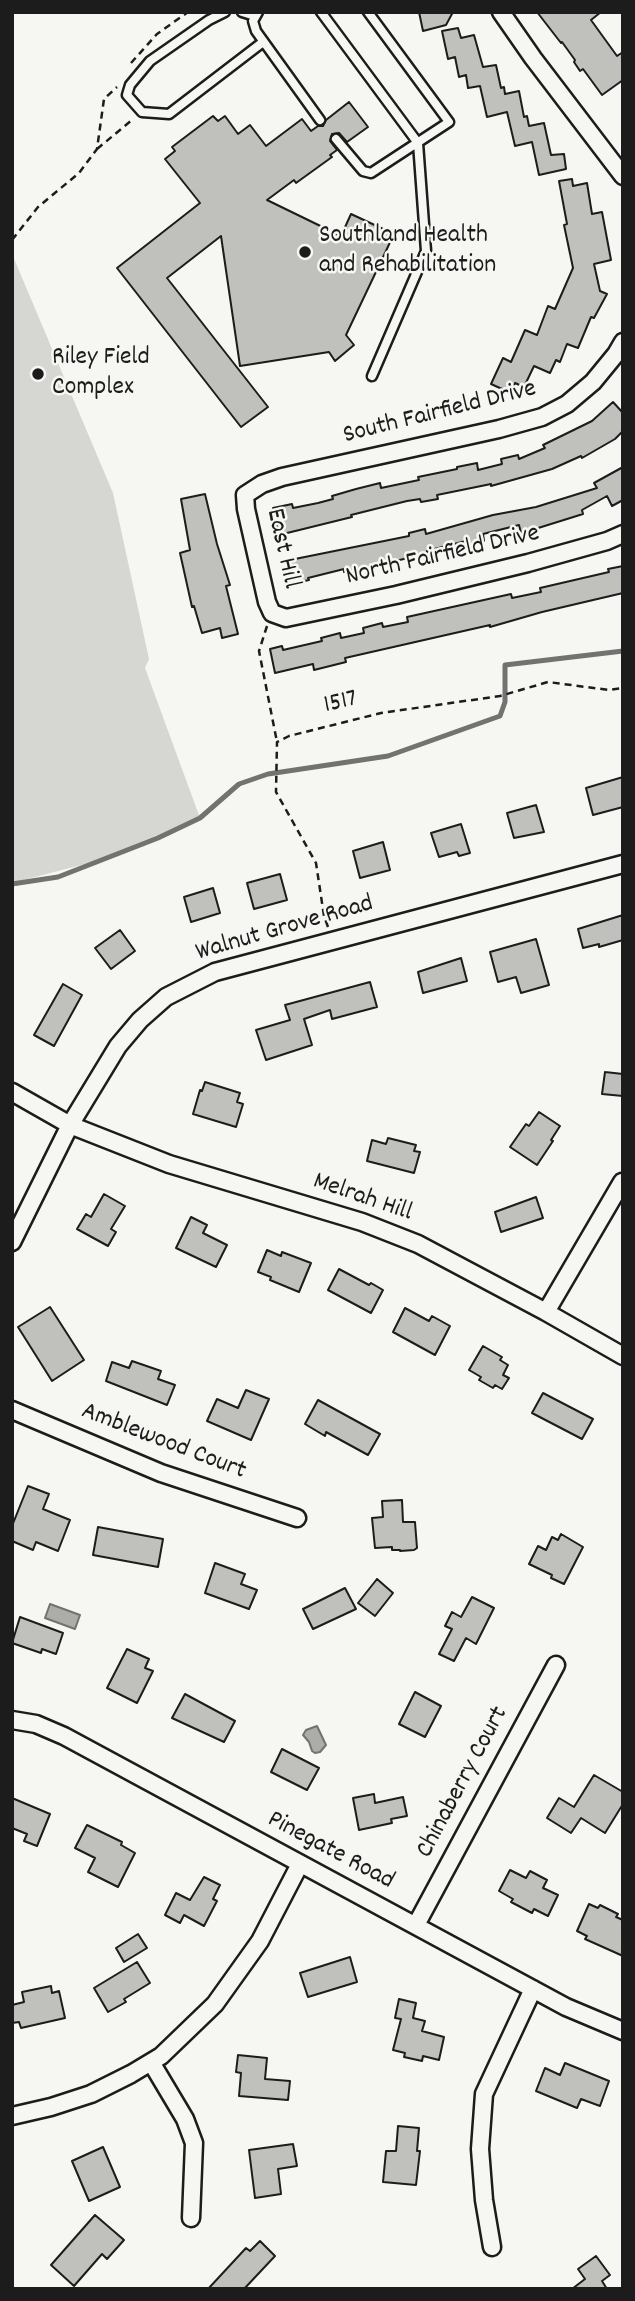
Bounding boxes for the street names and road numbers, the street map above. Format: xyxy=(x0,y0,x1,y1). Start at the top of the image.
street label: South Fairfield Drive xyxy=(340,375,540,453)
street label: East Hill xyxy=(257,506,305,592)
street label: North Fairfield Drive xyxy=(343,520,543,594)
street label: 1517 xyxy=(321,685,361,723)
street label: Walnut Grove Road xyxy=(193,890,377,970)
street label: Melrah Hill xyxy=(308,1167,416,1231)
street label: Amblewood Court xyxy=(76,1397,250,1489)
street label: Chinaberry Court xyxy=(411,1702,517,1864)
street label: Pinegate Road xyxy=(261,1806,399,1898)

